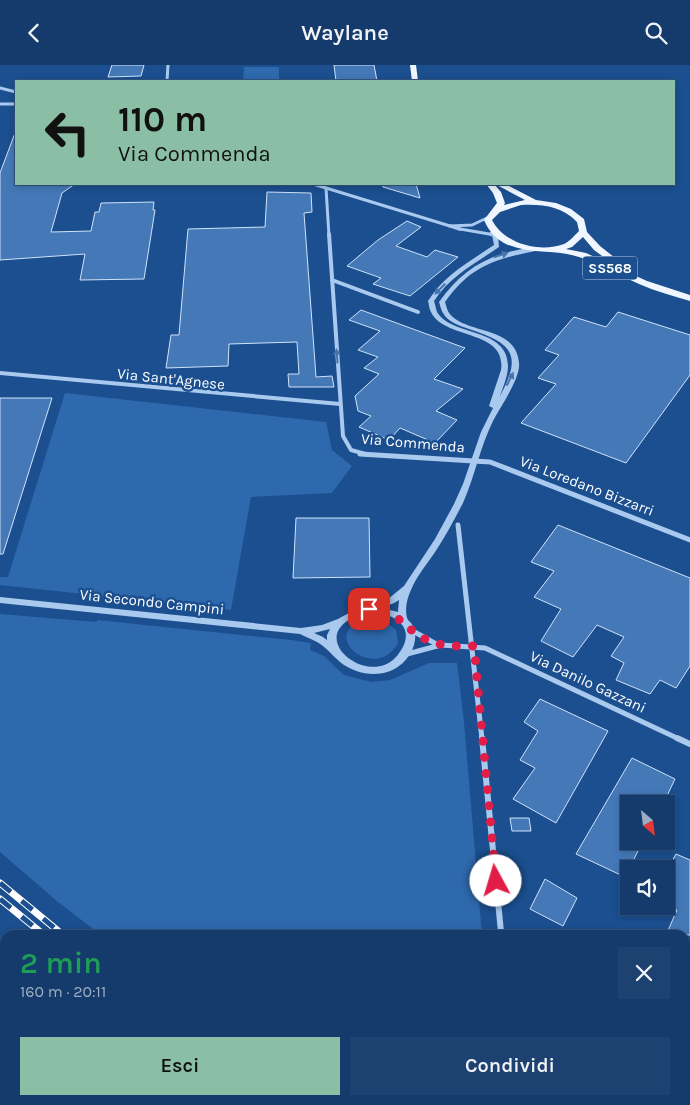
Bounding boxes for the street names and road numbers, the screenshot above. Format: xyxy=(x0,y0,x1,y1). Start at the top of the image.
road number: SS568 xyxy=(582,257,638,279)
street label: Via Sant'Agnese xyxy=(116,364,226,394)
street label: Via Commenda xyxy=(360,429,466,457)
street label: Via Loredano Bizzarri xyxy=(517,452,657,520)
street label: Via Secondo Campini xyxy=(79,585,225,619)
street label: Via Danilo Gazzani xyxy=(527,647,649,717)

